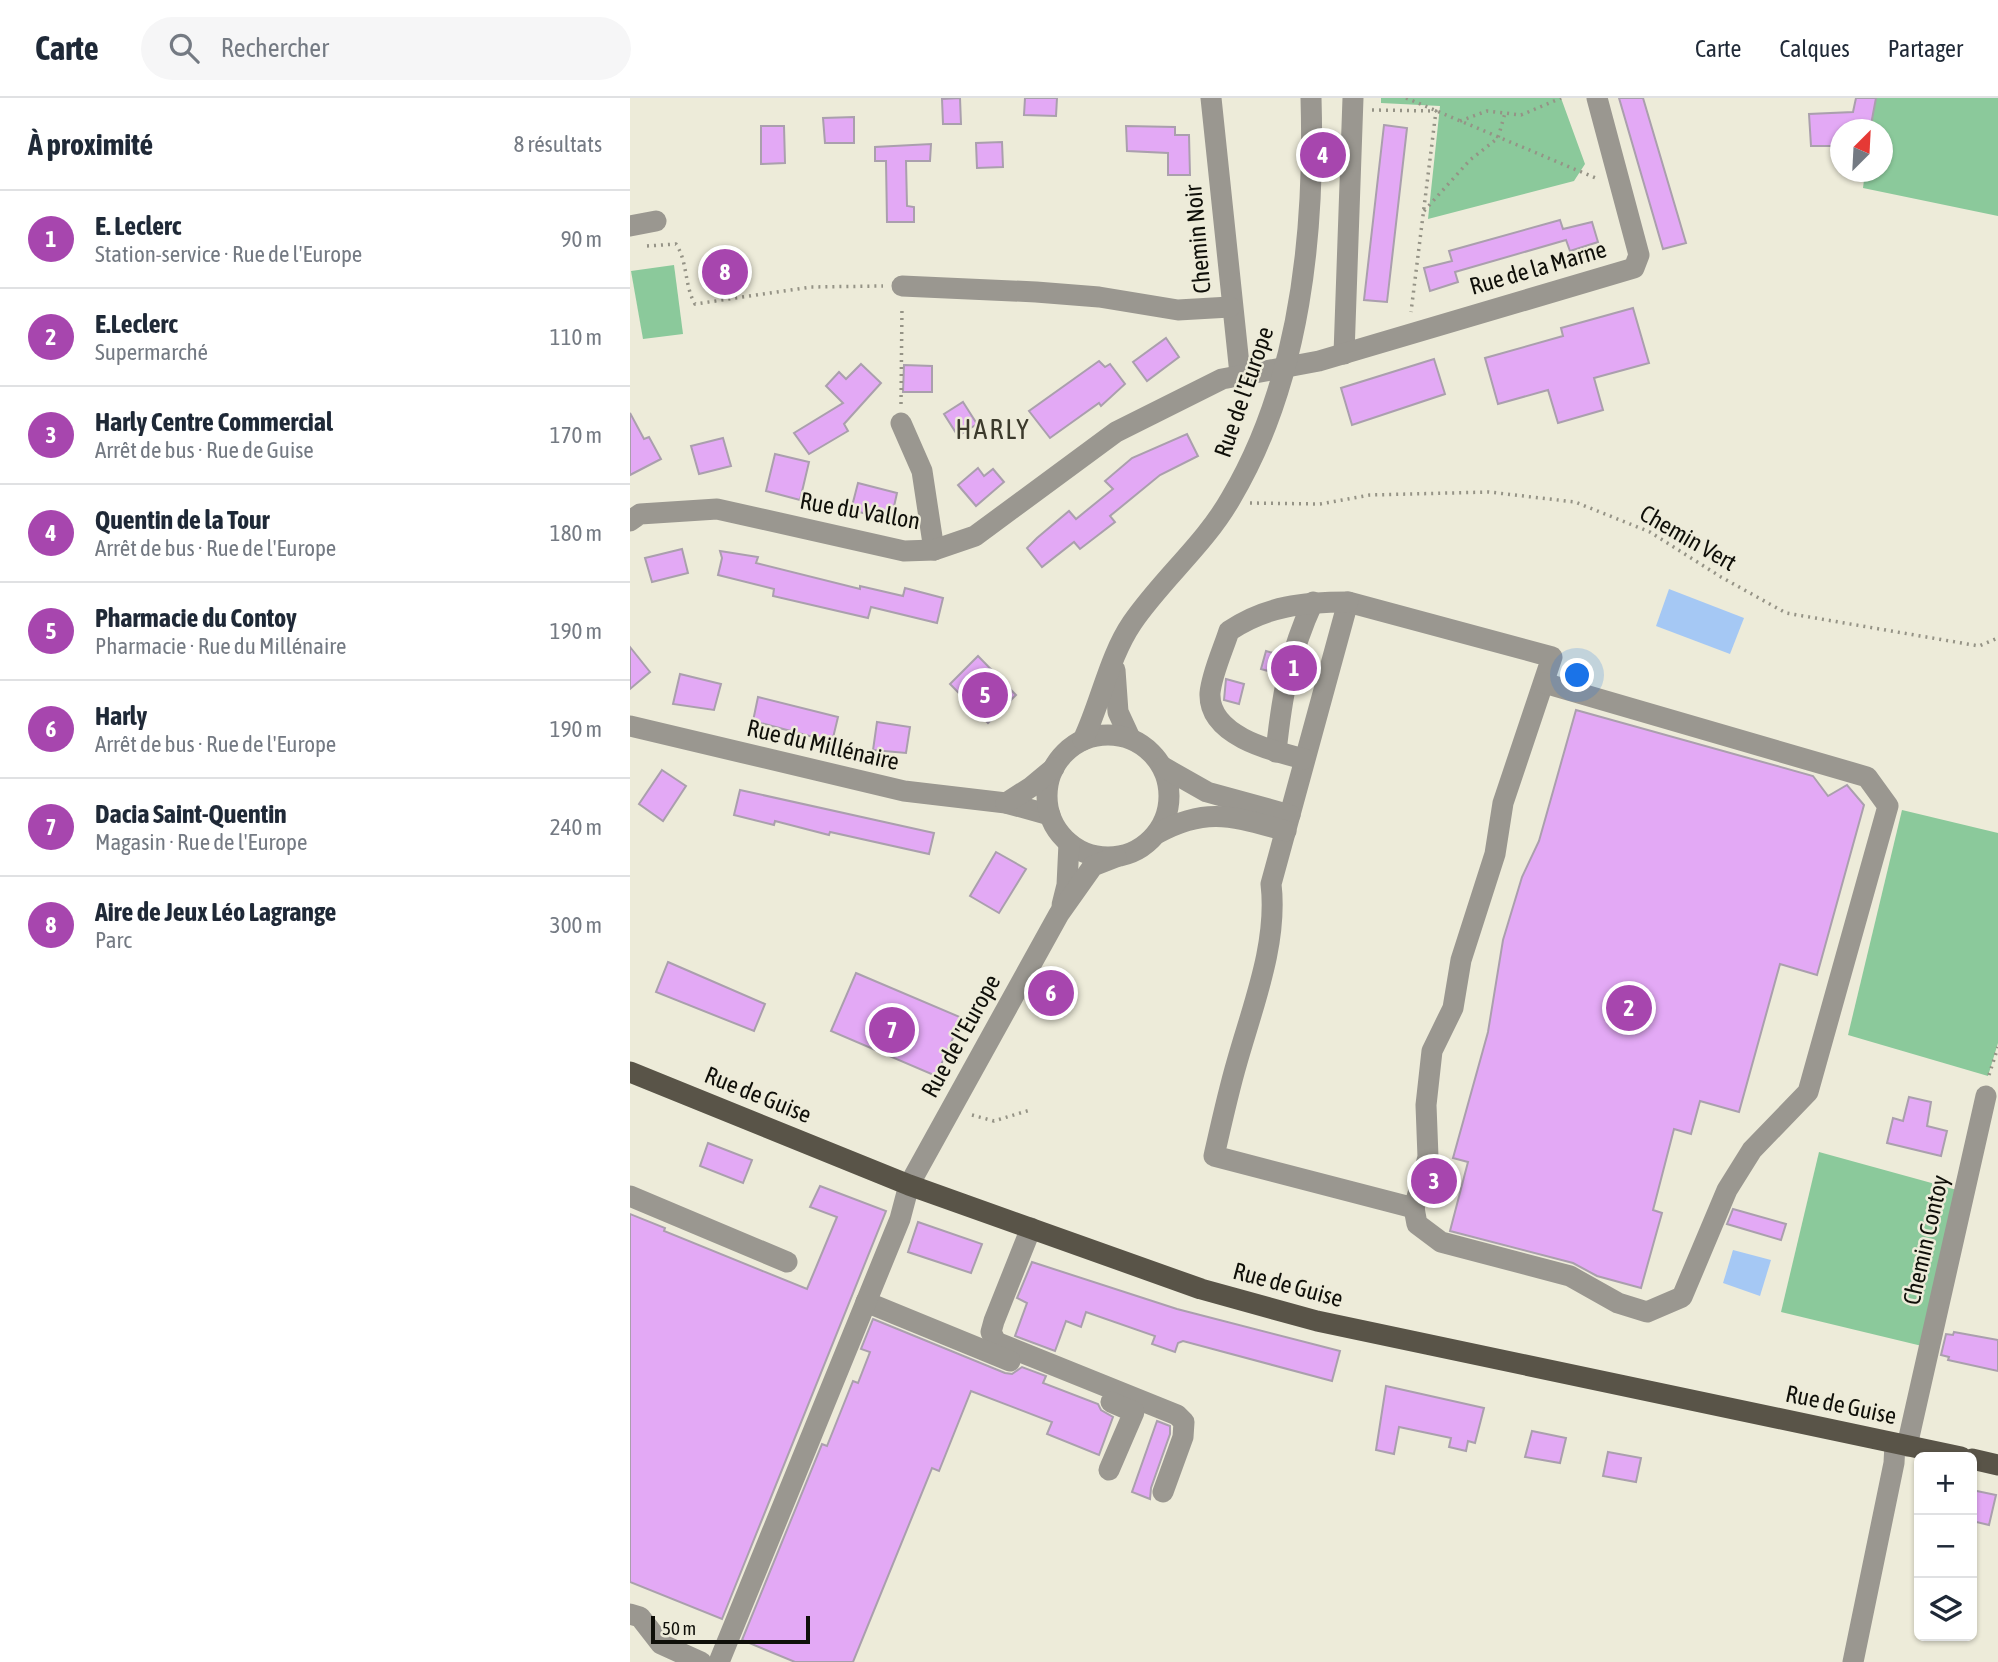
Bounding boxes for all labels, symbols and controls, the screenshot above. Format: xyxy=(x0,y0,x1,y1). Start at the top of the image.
search box xyxy=(141,17,631,80)
text: Carte xyxy=(35,29,99,67)
icon: search xyxy=(165,29,203,67)
text: Rechercher xyxy=(221,33,329,63)
text: Carte xyxy=(1695,35,1741,62)
text: Calques xyxy=(1779,35,1850,62)
text: Partager xyxy=(1888,35,1963,62)
north arrow xyxy=(1830,119,1893,182)
text: À proximité xyxy=(28,127,153,161)
pin: 4 xyxy=(1300,129,1346,181)
text: 8 résultats xyxy=(513,131,602,157)
street label: Chemin Noir xyxy=(1179,183,1216,295)
text: E. Leclerc xyxy=(95,211,181,241)
text: 1 xyxy=(46,226,56,252)
text: 90 m xyxy=(561,226,602,252)
street label: Rue de la Marne xyxy=(1466,235,1609,300)
text: Station-service · Rue de l'Europe xyxy=(95,241,362,267)
pin: 8 xyxy=(702,246,748,298)
text: E.Leclerc xyxy=(95,309,178,339)
street label: Rue de l'Europe xyxy=(1209,323,1278,461)
text: 2 xyxy=(46,324,56,350)
text: 110 m xyxy=(550,324,602,350)
text: Supermarché xyxy=(95,339,208,365)
text: Harly Centre Commercial xyxy=(95,407,333,437)
district label: HARLY xyxy=(955,413,1031,445)
text: 3 xyxy=(46,422,56,448)
text: 170 m xyxy=(550,422,602,448)
text: Arrêt de bus · Rue de Guise xyxy=(95,437,314,463)
street label: Rue du Vallon xyxy=(798,487,922,534)
street label: Chemin Vert xyxy=(1635,499,1741,576)
text: Quentin de la Tour xyxy=(95,505,269,535)
text: 4 xyxy=(46,520,56,546)
text: 180 m xyxy=(550,520,602,546)
text: Arrêt de bus · Rue de l'Europe xyxy=(95,535,336,561)
text: Pharmacie du Contoy xyxy=(95,603,297,633)
text: 5 xyxy=(46,618,56,644)
text: 190 m xyxy=(550,618,602,644)
text: Pharmacie · Rue du Millénaire xyxy=(95,633,346,659)
pin: 1 xyxy=(1271,642,1317,694)
your location xyxy=(1560,658,1594,692)
pin: 5 xyxy=(962,669,1008,721)
text: Harly xyxy=(95,701,147,731)
street label: Rue du Millénaire xyxy=(744,714,902,775)
text: 6 xyxy=(46,716,56,742)
text: 190 m xyxy=(550,716,602,742)
text: Arrêt de bus · Rue de l'Europe xyxy=(95,731,336,757)
text: Dacia Saint-Quentin xyxy=(95,799,287,829)
text: 7 xyxy=(46,814,56,840)
text: 240 m xyxy=(550,814,602,840)
text: Magasin · Rue de l'Europe xyxy=(95,829,307,855)
text: Aire de Jeux Léo Lagrange xyxy=(95,897,336,927)
text: 8 xyxy=(46,912,56,938)
text: 300 m xyxy=(550,912,602,938)
text: Parc xyxy=(95,927,132,953)
pin: 6 xyxy=(1028,967,1074,1019)
street label: Rue de l'Europe xyxy=(916,970,1005,1102)
pin: 2 xyxy=(1606,982,1652,1034)
pin: 7 xyxy=(869,1004,915,1056)
street label: Rue de Guise xyxy=(701,1061,815,1128)
pin: 3 xyxy=(1411,1155,1457,1207)
street label: Chemin Contoy xyxy=(1897,1172,1954,1307)
street label: Rue de Guise xyxy=(1230,1257,1346,1312)
street label: Rue de Guise xyxy=(1783,1380,1899,1429)
map controls xyxy=(1914,1452,1977,1641)
button: + xyxy=(1914,1452,1977,1515)
button: − xyxy=(1914,1515,1977,1578)
button: layers xyxy=(1914,1578,1977,1641)
scale bar xyxy=(651,1613,810,1645)
text: 50 m xyxy=(662,1617,696,1639)

